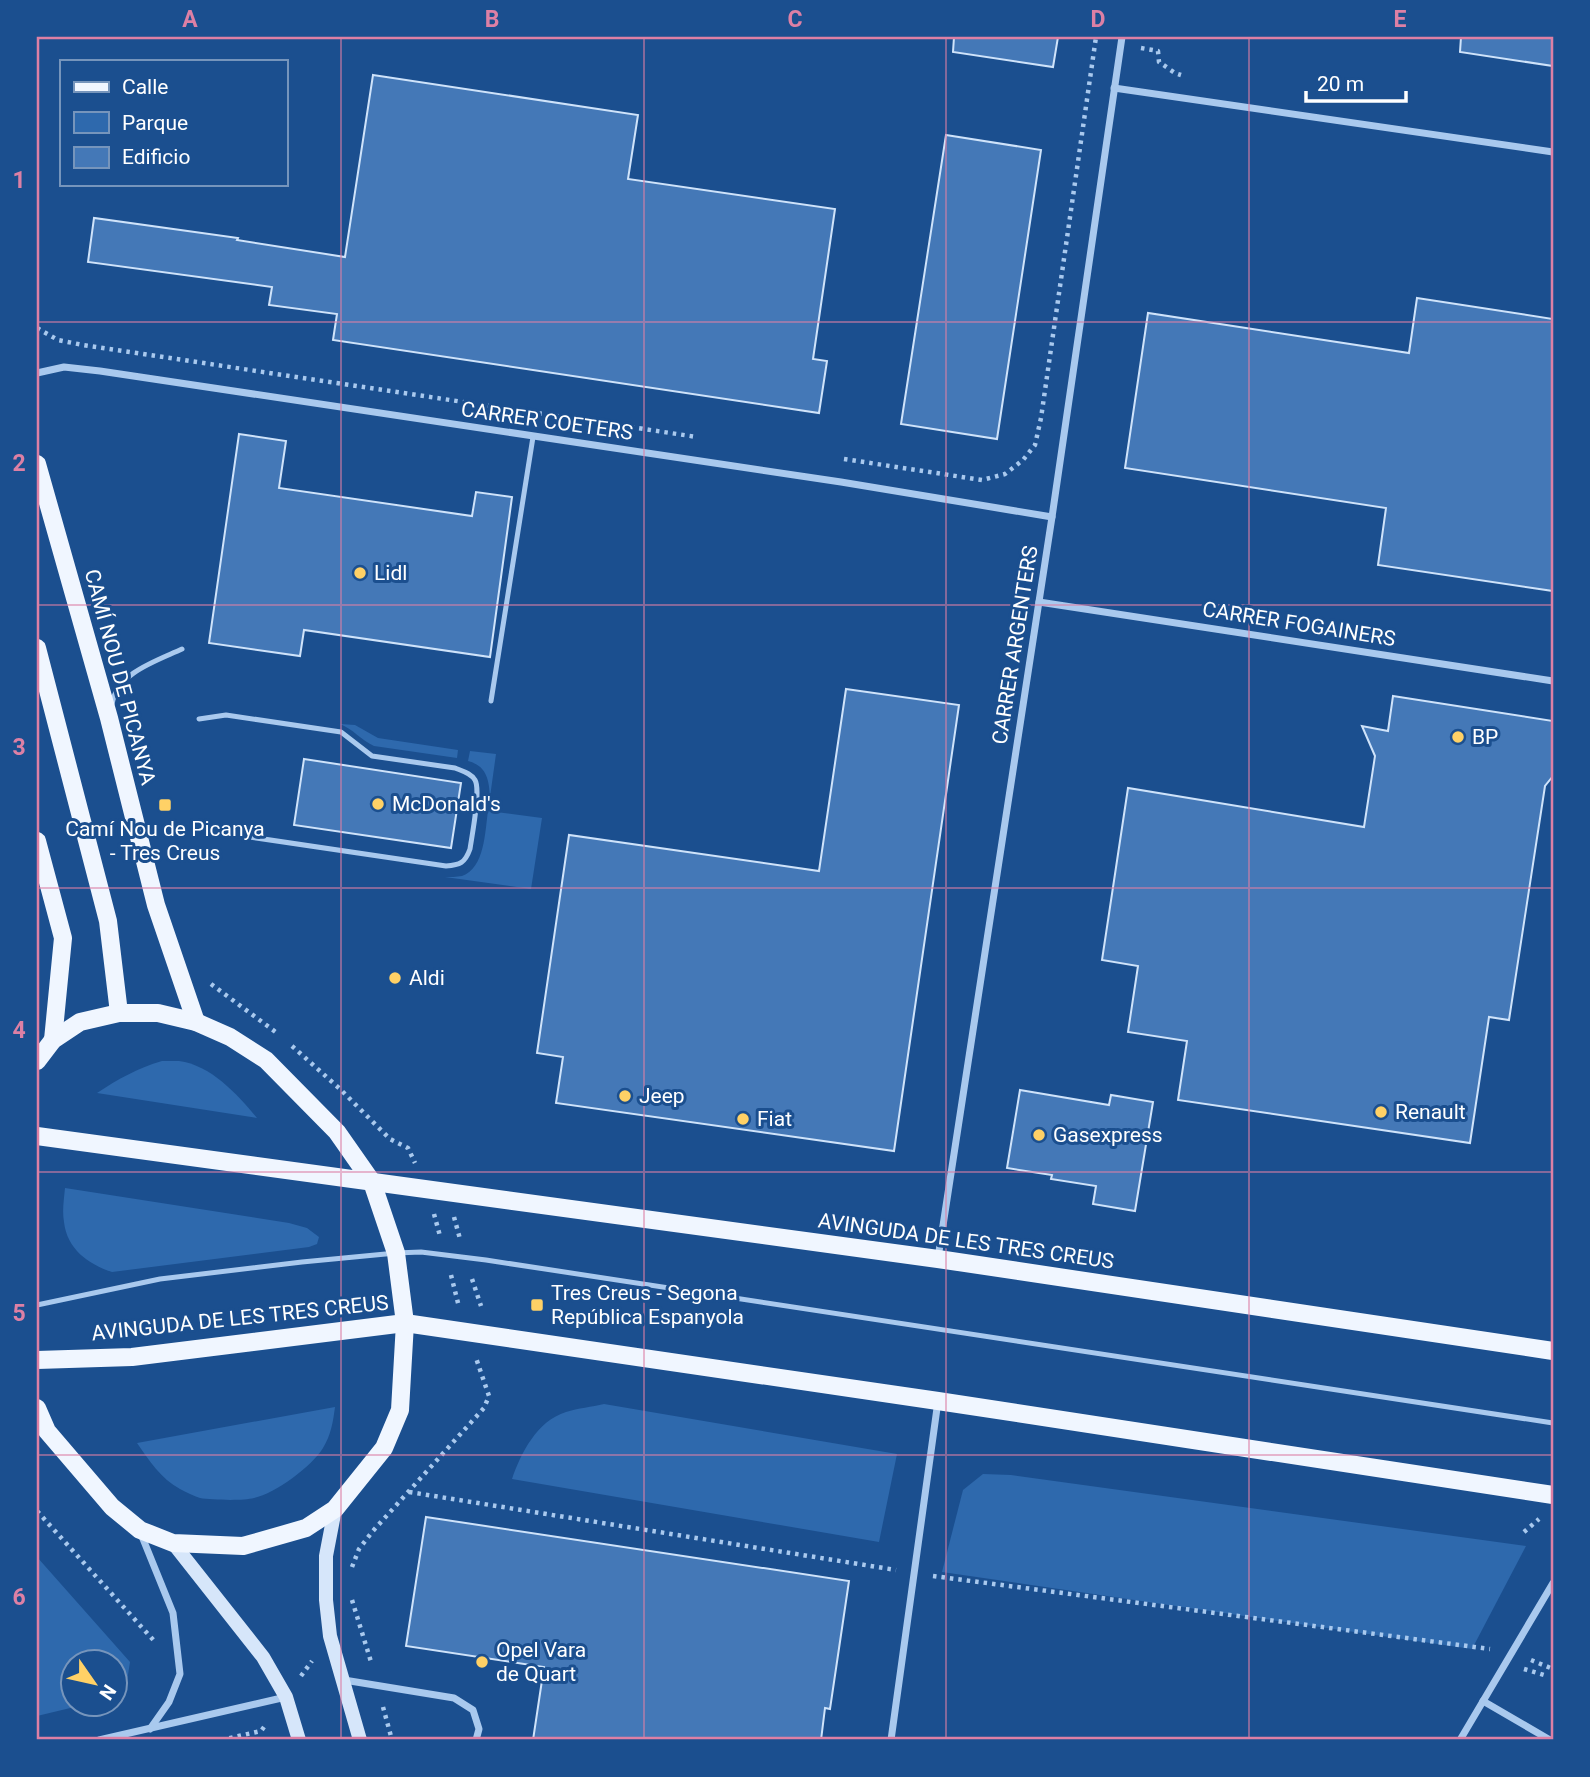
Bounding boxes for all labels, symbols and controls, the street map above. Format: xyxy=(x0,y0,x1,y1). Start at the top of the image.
text: A xyxy=(182,6,198,33)
text: B xyxy=(485,6,499,33)
text: C xyxy=(787,6,803,33)
text: D xyxy=(1091,6,1105,33)
text: E xyxy=(1394,6,1407,33)
legend xyxy=(60,60,287,186)
scale bar xyxy=(1306,60,1406,104)
text: 20 m xyxy=(1317,72,1364,96)
text: Calle xyxy=(122,75,168,99)
text: Parque xyxy=(122,111,188,135)
text: Edificio xyxy=(122,145,190,169)
text: 1 xyxy=(12,167,26,194)
street label: CARRER COETERS xyxy=(459,397,635,445)
text: 2 xyxy=(12,450,26,477)
street label: CARRER ARGENTERS xyxy=(987,544,1043,746)
place label: Lidl xyxy=(374,561,407,585)
marker: Lidl xyxy=(352,565,368,581)
street label: CAMÍ NOU DE PICANYA xyxy=(80,567,160,788)
street label: CARRER FOGAINERS xyxy=(1201,597,1397,651)
place label: BP xyxy=(1472,725,1498,749)
marker: BP xyxy=(1450,729,1466,745)
text: 3 xyxy=(12,734,26,761)
place label: McDonald's xyxy=(392,792,501,816)
marker: McDonald's xyxy=(370,796,386,812)
marker: Camí Nou de Picanya - Tres Creus xyxy=(157,797,173,813)
place label: Camí Nou de Picanya - Tres Creus xyxy=(65,817,265,865)
place label: Aldi xyxy=(409,966,445,990)
marker: Aldi xyxy=(387,970,403,986)
text: 4 xyxy=(12,1017,26,1044)
place label: Jeep xyxy=(639,1084,685,1108)
marker: Jeep xyxy=(617,1088,633,1104)
place label: Renault xyxy=(1395,1100,1466,1124)
marker: Renault xyxy=(1373,1104,1389,1120)
place label: Fiat xyxy=(757,1107,792,1131)
marker: Fiat xyxy=(735,1111,751,1127)
place label: Gasexpress xyxy=(1053,1123,1163,1147)
marker: Gasexpress xyxy=(1031,1127,1047,1143)
street label: AVINGUDA DE LES TRES CREUS xyxy=(817,1208,1115,1274)
place label: Tres Creus - Segona República Espanyola xyxy=(551,1281,744,1329)
street label: AVINGUDA DE LES TRES CREUS xyxy=(90,1290,390,1346)
marker: Tres Creus - Segona República Espanyola xyxy=(529,1297,545,1313)
text: 5 xyxy=(12,1300,26,1327)
text: 6 xyxy=(12,1584,26,1611)
place label: Opel Vara de Quart xyxy=(496,1638,586,1686)
north arrow xyxy=(60,1648,130,1718)
marker: Opel Vara de Quart xyxy=(474,1654,490,1670)
text: N xyxy=(94,1680,121,1704)

